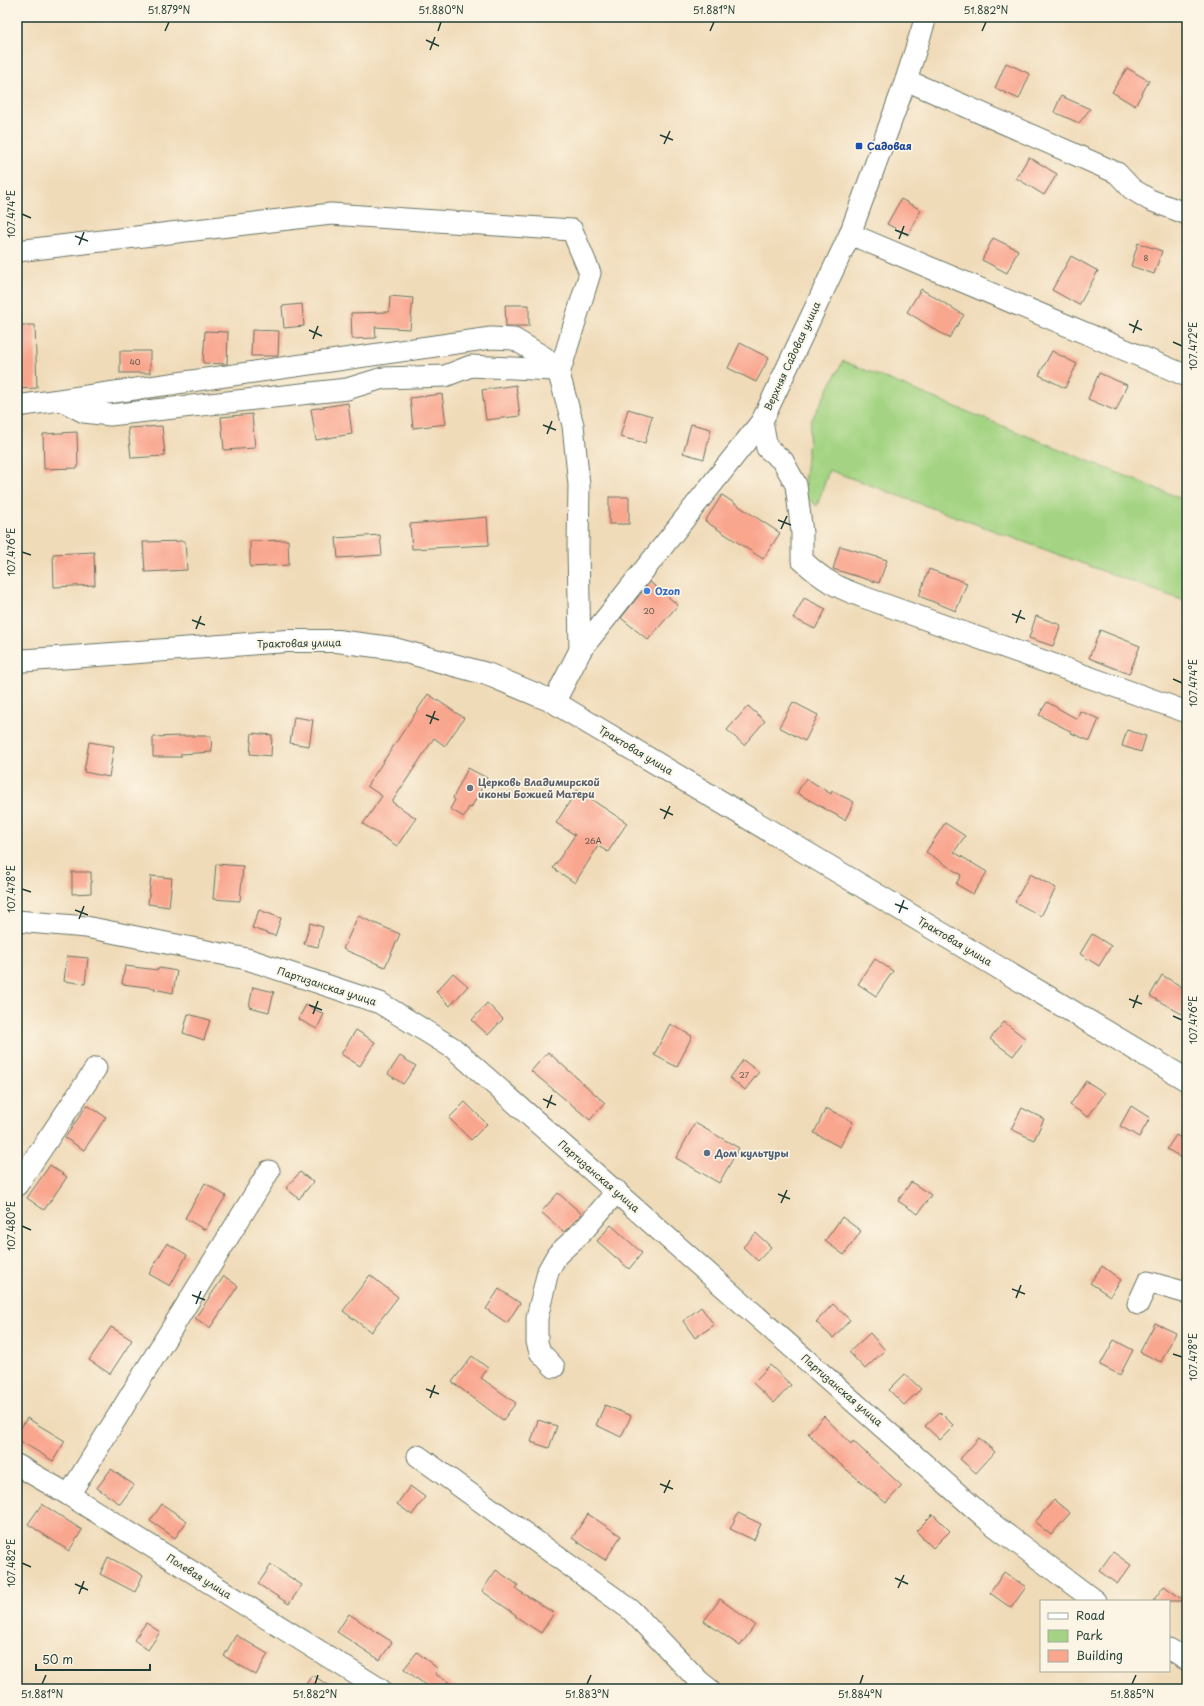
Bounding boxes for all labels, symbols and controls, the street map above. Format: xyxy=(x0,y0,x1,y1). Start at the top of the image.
text: 51.879°N xyxy=(148,2,191,17)
text: 51.880°N xyxy=(418,2,464,17)
text: 51.881°N xyxy=(693,2,736,17)
text: 51.882°N xyxy=(964,2,1009,17)
place label: Садовая xyxy=(867,138,912,153)
marker: Садовая xyxy=(854,141,864,151)
text: 107.474°E xyxy=(3,190,18,238)
house number: 8 xyxy=(1144,252,1149,264)
street label: Верхняя Садовая улица xyxy=(760,298,824,413)
text: 107.472°E xyxy=(1185,322,1200,370)
house number: 40 xyxy=(129,356,141,368)
text: 107.476°E xyxy=(3,528,18,576)
place label: Ozon xyxy=(655,583,680,598)
marker: Ozon xyxy=(642,586,652,596)
house number: 20 xyxy=(643,605,655,617)
street label: Трактовая улица xyxy=(257,634,342,651)
text: 107.474°E xyxy=(1185,659,1200,707)
street label: Трактовая улица xyxy=(596,721,677,778)
place label: Церковь Владимирской иконы Божией Матери xyxy=(478,774,600,801)
marker: Церковь Владимирской иконы Божией Матери xyxy=(465,783,475,793)
house number: 26А xyxy=(584,835,602,847)
text: 107.478°E xyxy=(3,865,18,913)
street label: Трактовая улица xyxy=(915,912,996,969)
street label: Партизанская улица xyxy=(276,962,379,1009)
text: 107.476°E xyxy=(1185,996,1200,1044)
house number: 27 xyxy=(739,1069,749,1081)
street label: Партизанская улица xyxy=(555,1136,644,1216)
place label: Дом культуры xyxy=(714,1145,789,1161)
marker: Дом культуры xyxy=(702,1148,712,1158)
text: 107.480°E xyxy=(3,1201,18,1251)
text: 107.478°E xyxy=(1185,1333,1200,1381)
street label: Партизанская улица xyxy=(798,1350,887,1430)
text: 107.482°E xyxy=(3,1539,18,1587)
street label: Полевая улица xyxy=(164,1550,235,1602)
legend xyxy=(1040,1600,1170,1672)
text: Road xyxy=(1076,1606,1105,1624)
text: Park xyxy=(1076,1626,1103,1644)
scale bar xyxy=(36,1646,150,1672)
text: Building xyxy=(1076,1646,1123,1664)
text: 50 m xyxy=(42,1650,73,1668)
text: 51.881°N xyxy=(21,1686,64,1701)
text: 51.882°N xyxy=(293,1686,338,1701)
text: 51.883°N xyxy=(565,1686,609,1701)
text: 51.884°N xyxy=(838,1686,883,1701)
text: 51.885°N xyxy=(1110,1686,1154,1701)

